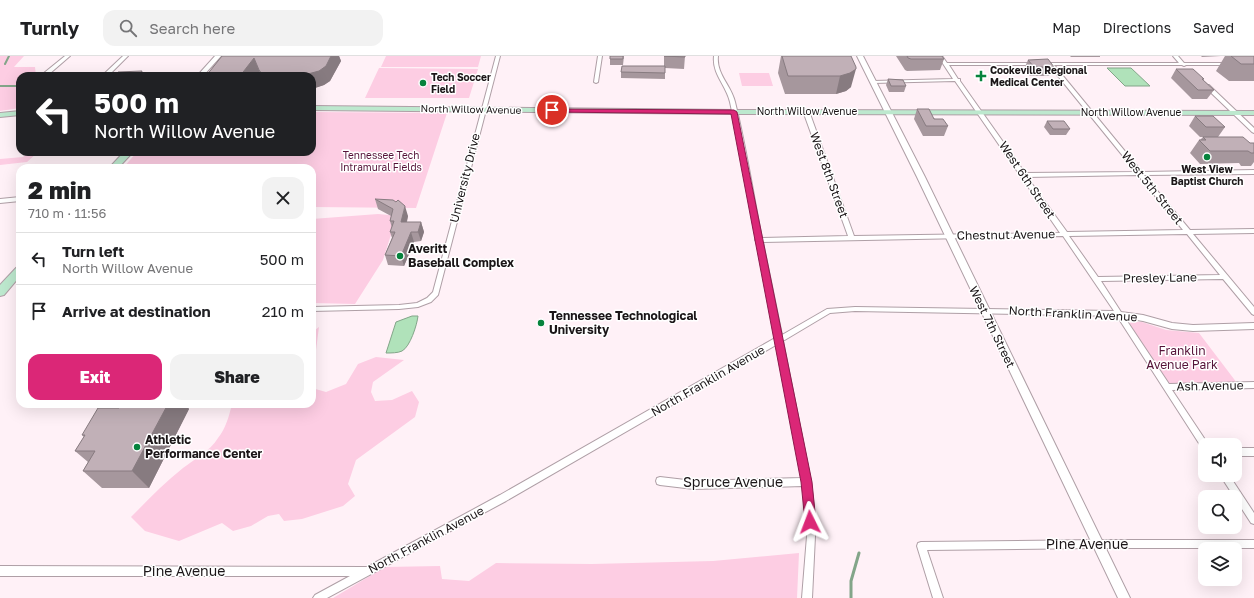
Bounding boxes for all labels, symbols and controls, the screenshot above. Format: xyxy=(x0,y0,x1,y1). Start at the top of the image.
search box xyxy=(103,10,383,46)
text: Turnly xyxy=(20,16,79,39)
icon: search xyxy=(117,17,139,39)
text: Search here xyxy=(149,19,235,37)
text: Map xyxy=(1052,19,1081,36)
text: Directions xyxy=(1103,19,1171,36)
text: Saved xyxy=(1193,19,1234,36)
place label: Cookeville Regional Medical Center xyxy=(990,64,1088,88)
marker: Cookeville Regional Medical Center xyxy=(975,70,987,82)
place label: Tech Soccer Field xyxy=(431,71,491,95)
marker: Tech Soccer Field xyxy=(418,78,428,88)
text: 500 m xyxy=(94,86,179,119)
icon: left xyxy=(28,88,80,140)
pin xyxy=(535,93,569,127)
icon: arrive xyxy=(541,99,563,121)
street label: North Willow Avenue xyxy=(421,102,522,116)
street label: North Willow Avenue xyxy=(757,105,858,117)
street label: North Willow Avenue xyxy=(1081,106,1182,118)
text: North Willow Avenue xyxy=(94,120,275,142)
street label: West 8th Street xyxy=(807,130,852,220)
street label: University Drive xyxy=(446,132,483,224)
street label: West 6th Street xyxy=(996,138,1059,221)
street label: West 5th Street xyxy=(1118,148,1187,227)
park label: Tennessee Tech Intramural Fields xyxy=(340,149,422,173)
marker: West View Baptist Church xyxy=(1202,152,1212,162)
place label: West View Baptist Church xyxy=(1171,163,1243,187)
text: 2 min xyxy=(28,175,91,204)
button: close xyxy=(262,177,304,219)
text: 710 m · 11:56 xyxy=(28,205,106,221)
street label: Chestnut Avenue xyxy=(957,226,1055,243)
place label: Averitt Baseball Complex xyxy=(408,241,514,270)
text: Turn left xyxy=(62,242,124,260)
icon: left xyxy=(28,248,50,270)
text: 500 m xyxy=(260,250,304,268)
marker: Averitt Baseball Complex xyxy=(395,251,405,261)
text: North Willow Avenue xyxy=(62,260,193,276)
street label: Presley Lane xyxy=(1123,269,1197,286)
street label: West 7th Street xyxy=(966,283,1019,370)
icon: arrive xyxy=(28,300,50,322)
text: Arrive at destination xyxy=(62,302,211,320)
text: 210 m xyxy=(262,302,304,320)
street label: North Franklin Avenue xyxy=(1008,303,1138,324)
place label: Tennessee Technological University xyxy=(549,308,697,337)
marker: Tennessee Technological University xyxy=(536,318,546,328)
street label: North Franklin Avenue xyxy=(648,342,767,419)
park label: Franklin Avenue Park xyxy=(1146,343,1218,372)
button: Exit xyxy=(28,354,162,400)
button: Share xyxy=(170,354,304,400)
street label: Ash Avenue xyxy=(1176,377,1244,394)
place label: Athletic Performance Center xyxy=(145,432,263,461)
map controls xyxy=(1198,438,1242,586)
button: sound xyxy=(1198,438,1242,482)
marker: Athletic Performance Center xyxy=(132,442,142,452)
street label: Spruce Avenue xyxy=(683,473,783,490)
button: search xyxy=(1198,490,1242,534)
position arrow xyxy=(789,501,831,543)
street label: North Franklin Avenue xyxy=(365,503,486,576)
street label: Pine Avenue xyxy=(1046,535,1128,552)
button: layers xyxy=(1198,542,1242,586)
street label: Pine Avenue xyxy=(143,562,225,579)

